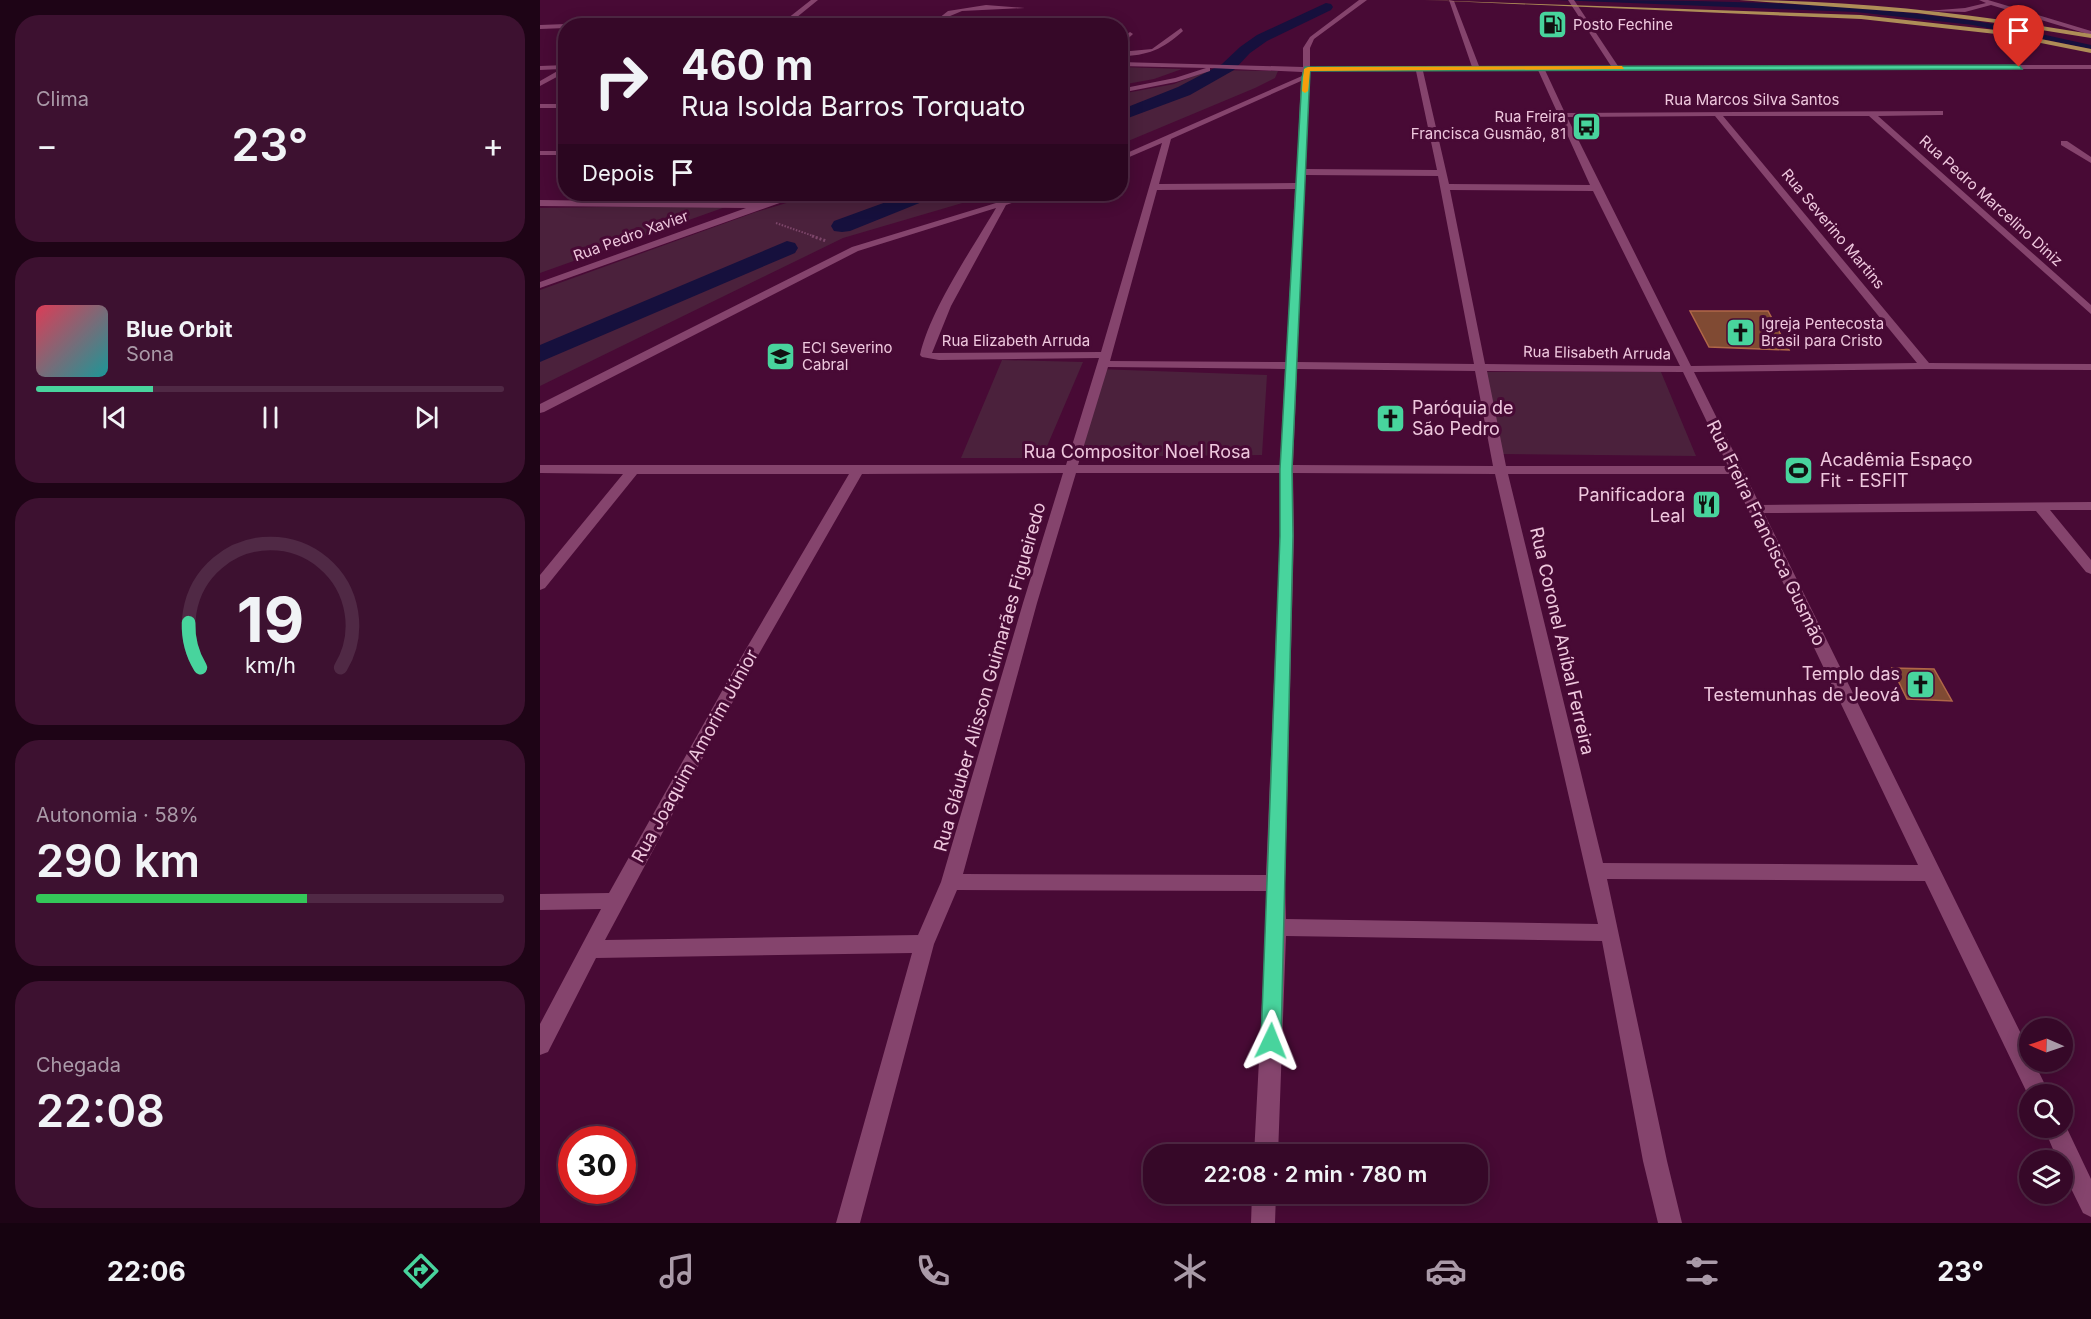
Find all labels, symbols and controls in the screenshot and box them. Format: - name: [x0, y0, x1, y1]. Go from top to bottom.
- pin: [1993, 5, 2044, 67]
- fuel station icon: Posto Fechine: [1536, 9, 1568, 41]
- icon: arrive: [2002, 14, 2035, 47]
- place label: Posto Fechine: [1573, 15, 1673, 34]
- text: 460 m: [681, 39, 813, 90]
- icon: right: [582, 42, 660, 120]
- text: Clima: [36, 87, 89, 111]
- text: Rua Isolda Barros Torquato: [681, 90, 1025, 123]
- street label: Rua Marcos Silva Santos: [1665, 90, 1839, 109]
- place label: Rua Freira Francisca Gusmão, 81: [1411, 107, 1566, 143]
- bus stop icon: Rua Freira Francisca Gusmão, 81: [1571, 110, 1603, 142]
- text: 23°: [232, 117, 308, 172]
- text: −: [36, 125, 58, 165]
- text: +: [482, 125, 504, 165]
- street label: Rua Pedro Marcelino Diniz: [1916, 131, 2067, 270]
- icon: arrive: [666, 156, 699, 189]
- text: Depois: [582, 160, 654, 186]
- street label: Rua Severino Martins: [1778, 165, 1889, 293]
- street label: Rua Pedro Xavier: [571, 206, 691, 265]
- place label: Igreja Pentecosta Brasil para Cristo: [1761, 314, 1884, 350]
- text: Blue Orbit: [126, 316, 233, 342]
- church icon: Igreja Pentecosta Brasil para Cristo: [1724, 317, 1756, 349]
- street label: Rua Elizabeth Arruda: [942, 331, 1090, 350]
- place label: ECI Severino Cabral: [802, 338, 893, 374]
- school or university icon: ECI Severino Cabral: [765, 341, 797, 373]
- text: Sona: [126, 342, 174, 366]
- street label: Rua Elisabeth Arruda: [1523, 342, 1671, 363]
- place label: Paróquia de São Pedro: [1412, 397, 1514, 439]
- icon: previous: [98, 401, 131, 434]
- icon: pause: [254, 401, 287, 434]
- icon: next: [410, 401, 443, 434]
- church icon: Paróquia de São Pedro: [1375, 402, 1407, 434]
- street label: Rua Freira Francisca Gusmão: [1703, 417, 1830, 649]
- street label: Rua Compositor Noel Rosa: [1023, 441, 1251, 462]
- place label: Acadêmia Espaço Fit - ESFIT: [1820, 449, 1973, 491]
- sports icon: Acadêmia Espaço Fit - ESFIT: [1783, 454, 1815, 486]
- place label: Panificadora Leal: [1578, 484, 1685, 526]
- restaurant icon: Panificadora Leal: [1690, 489, 1722, 521]
- street label: Rua Gláuber Alisson Guimarães Figueiredo: [929, 500, 1050, 854]
- street label: Rua Coronel Aníbal Ferreira: [1526, 525, 1599, 757]
- text: 19: [236, 583, 304, 658]
- street label: Rua Joaquim Amorim Júnior: [627, 645, 762, 866]
- text: km/h: [245, 653, 295, 679]
- place label: Templo das Testemunhas de Jeová: [1703, 663, 1900, 705]
- church icon: Templo das Testemunhas de Jeová: [1905, 668, 1937, 700]
- text: Autonomia · 58%: [36, 803, 199, 827]
- text: 290 km: [36, 833, 200, 888]
- position arrow: [1239, 1009, 1303, 1073]
- north arrow: [2019, 1018, 2073, 1072]
- map controls: [2019, 1018, 2073, 1204]
- text: Chegada: [36, 1053, 121, 1077]
- text: 22:08: [36, 1083, 165, 1138]
- button: search: [2019, 1084, 2073, 1138]
- speed limit sign: 30: [558, 1126, 636, 1204]
- button: layers: [2019, 1150, 2073, 1204]
- text: 22:08 · 2 min · 780 m: [1204, 1161, 1427, 1187]
- icon: directions: [400, 1250, 442, 1292]
- icon: music: [656, 1250, 698, 1292]
- icon: phone: [912, 1250, 954, 1292]
- icon: climate: [1169, 1250, 1211, 1292]
- icon: car: [1425, 1250, 1467, 1292]
- icon: filters: [1681, 1250, 1723, 1292]
- text: 22:06: [107, 1255, 186, 1288]
- text: 23°: [1937, 1255, 1984, 1288]

